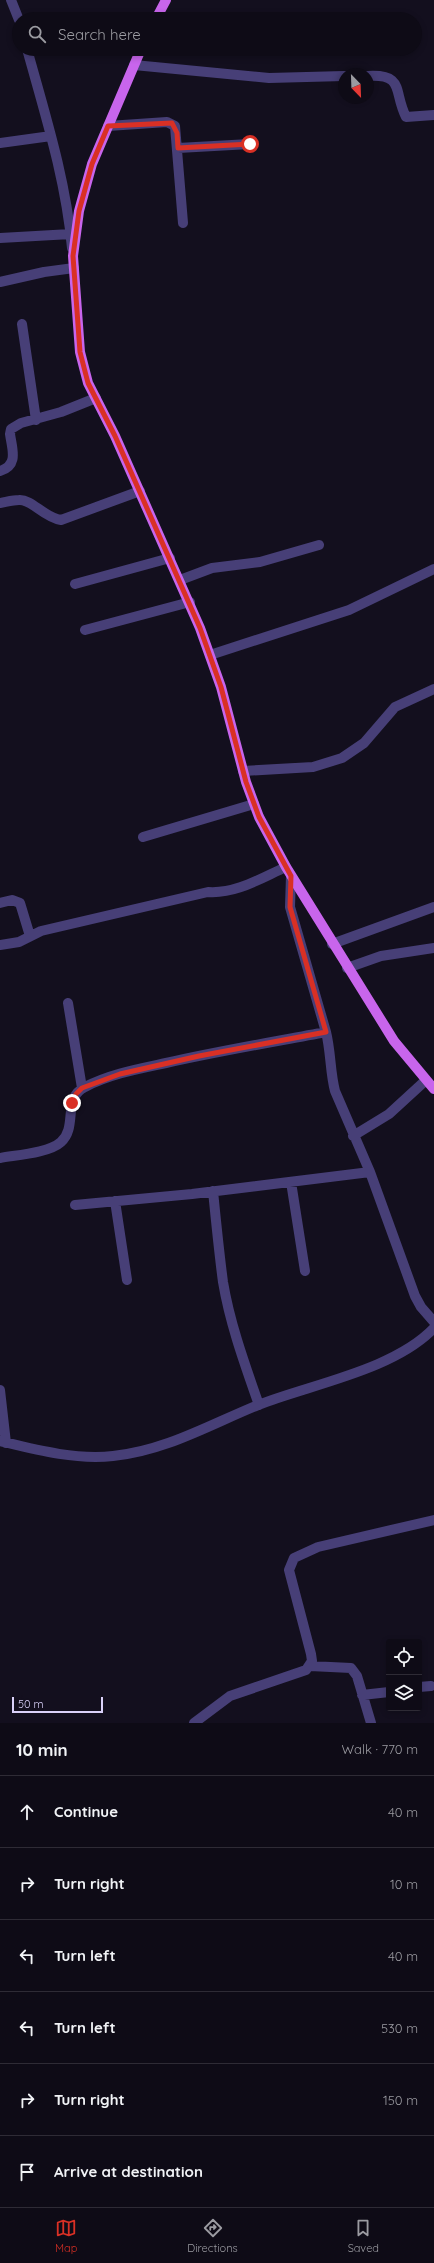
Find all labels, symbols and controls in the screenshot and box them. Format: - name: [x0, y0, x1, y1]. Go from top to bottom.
- search box: [12, 12, 422, 56]
- icon: search: [26, 23, 48, 45]
- text: Search here: [58, 25, 141, 44]
- north arrow: [338, 68, 374, 104]
- route start: [241, 135, 259, 153]
- route end: [63, 1094, 81, 1112]
- map controls: [386, 1639, 422, 1711]
- button: locate: [386, 1639, 422, 1675]
- button: layers: [386, 1675, 422, 1711]
- scale bar: [12, 1695, 103, 1714]
- text: 50 m: [18, 1697, 44, 1711]
- text: 10 min: [16, 1739, 68, 1760]
- text: Walk · 770 m: [342, 1741, 418, 1757]
- icon: ahead: [16, 1801, 38, 1823]
- text: Continue: [54, 1802, 118, 1821]
- text: 40 m: [388, 1804, 418, 1820]
- icon: right: [16, 1873, 38, 1895]
- text: Turn right: [54, 1874, 125, 1893]
- text: 10 m: [390, 1876, 418, 1892]
- icon: left: [16, 1945, 38, 1967]
- text: Turn left: [54, 1946, 116, 1965]
- text: 40 m: [388, 1948, 418, 1964]
- icon: left: [16, 2017, 38, 2039]
- text: Turn left: [54, 2018, 116, 2037]
- text: 530 m: [381, 2020, 418, 2036]
- icon: right: [16, 2089, 38, 2111]
- text: Turn right: [54, 2090, 125, 2109]
- text: 150 m: [383, 2092, 418, 2108]
- icon: arrive: [16, 2161, 38, 2183]
- text: Arrive at destination: [54, 2162, 203, 2181]
- tab: Map: [55, 2217, 77, 2255]
- tab: Directions: [187, 2217, 238, 2255]
- tab: Saved: [348, 2217, 379, 2255]

